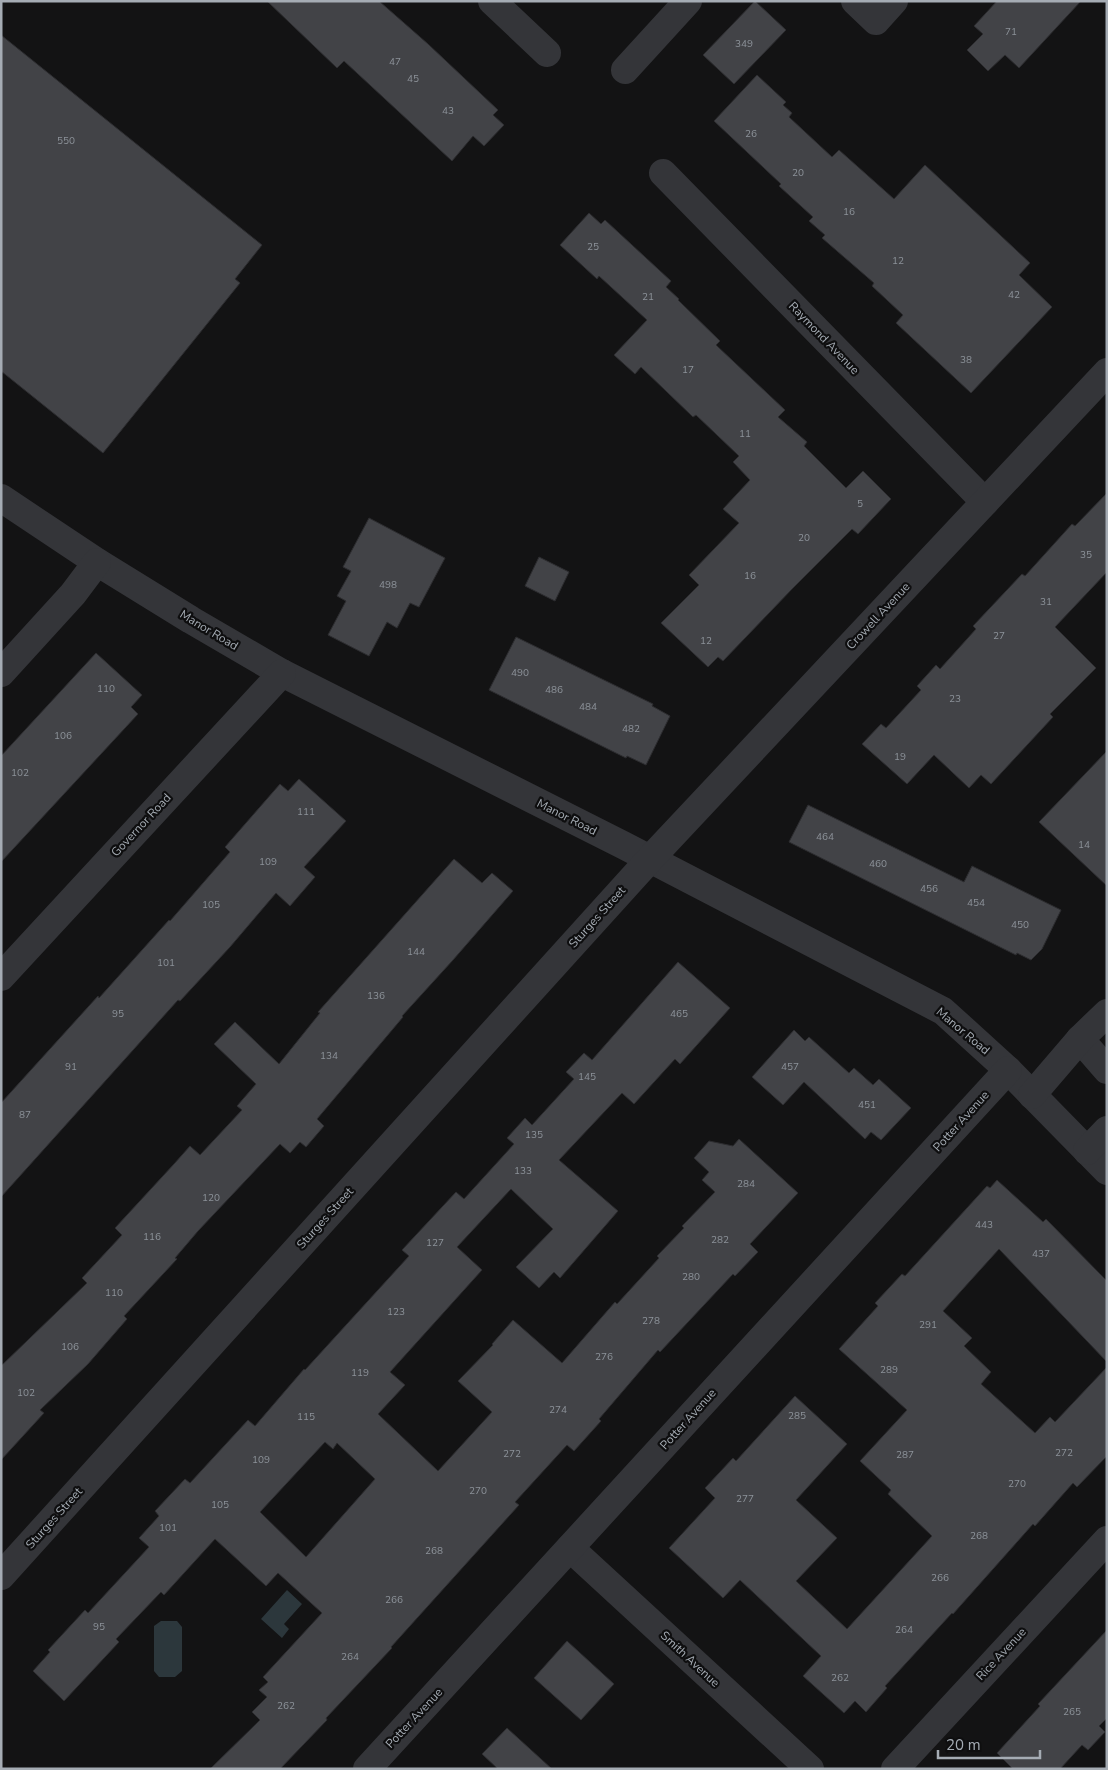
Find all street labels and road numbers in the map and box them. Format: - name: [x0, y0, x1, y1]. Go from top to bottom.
- street label: Raymond Avenue: [785, 298, 863, 378]
- street label: Crowell Avenue: [843, 579, 913, 653]
- street label: Manor Road: [177, 606, 241, 654]
- street label: Governor Road: [108, 790, 174, 860]
- street label: Manor Road: [534, 795, 600, 839]
- street label: Sturges Street: [565, 882, 629, 951]
- street label: Manor Road: [933, 1004, 993, 1058]
- street label: Potter Avenue: [929, 1087, 993, 1155]
- street label: Sturges Street: [293, 1183, 357, 1252]
- street label: Potter Avenue: [656, 1385, 720, 1453]
- street label: Sturges Street: [22, 1483, 86, 1552]
- street label: Rice Avenue: [972, 1624, 1030, 1684]
- street label: Smith Avenue: [657, 1627, 723, 1691]
- street label: Potter Avenue: [382, 1684, 446, 1752]

